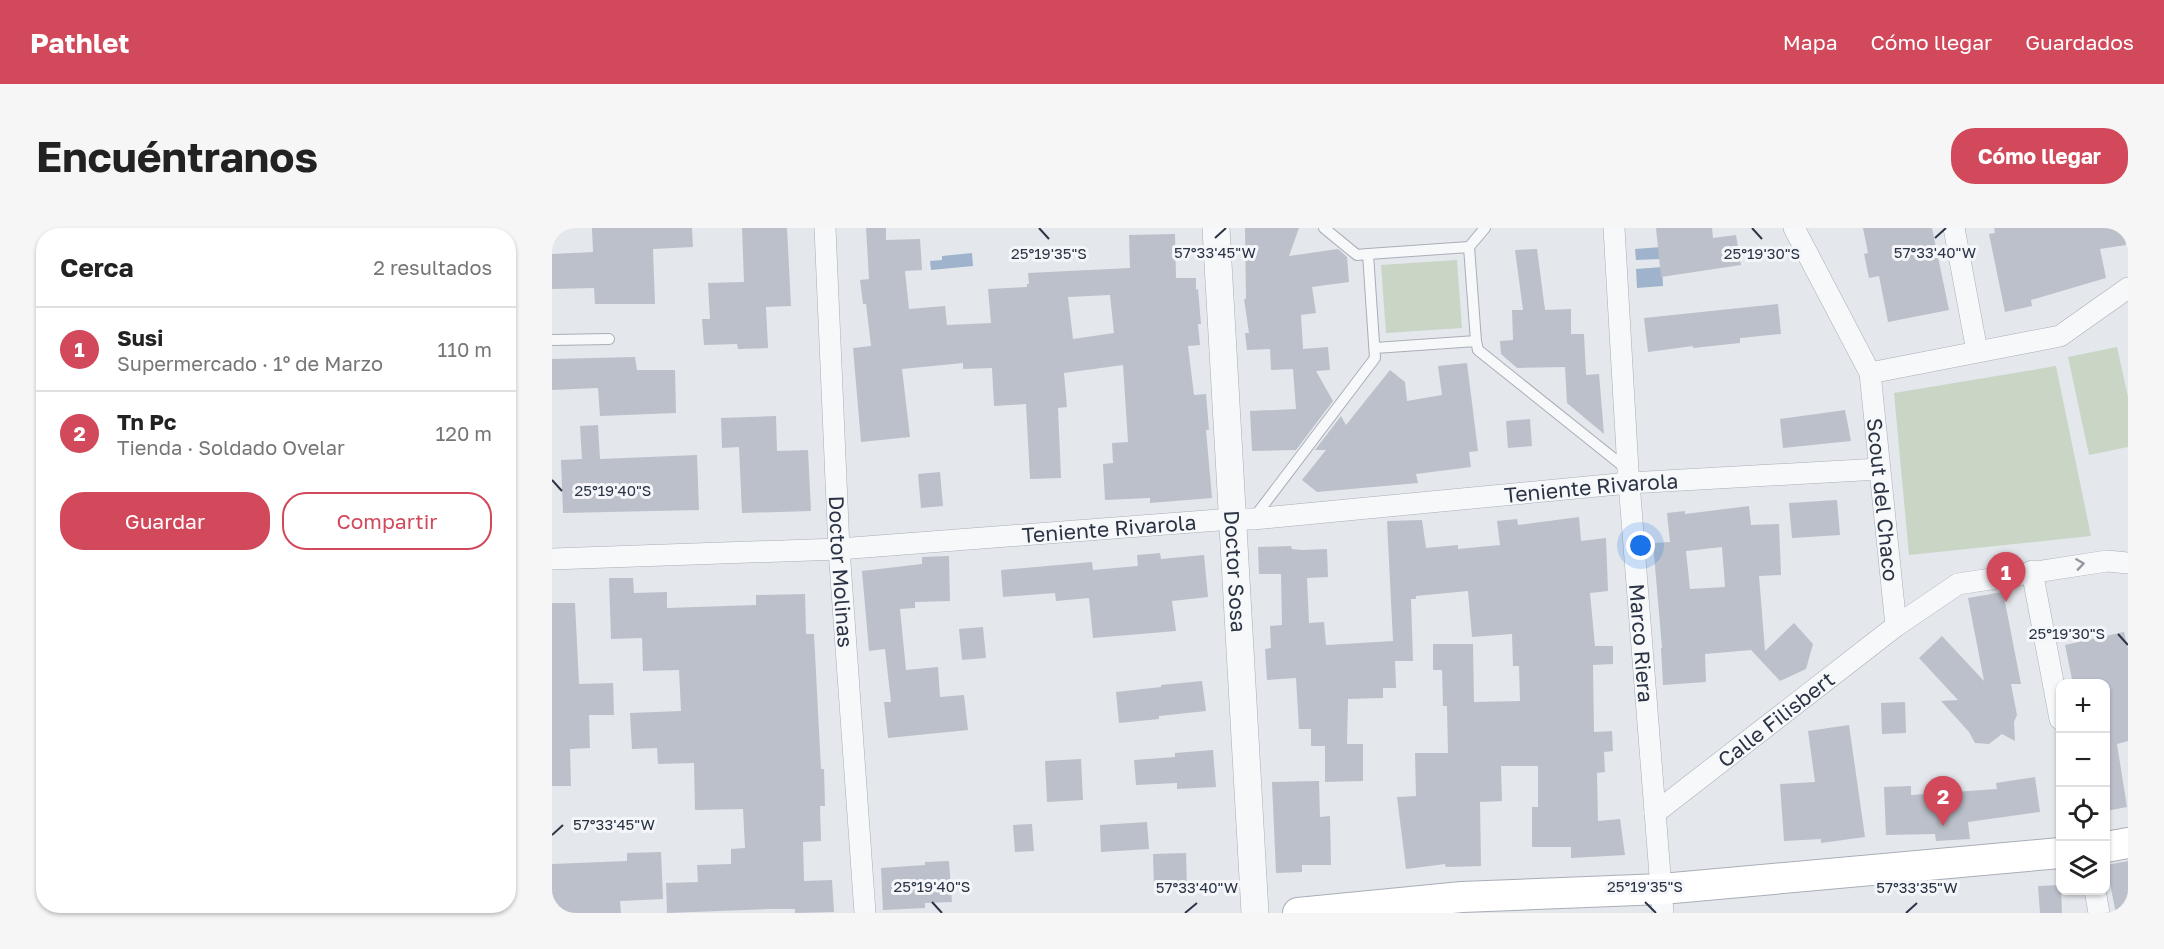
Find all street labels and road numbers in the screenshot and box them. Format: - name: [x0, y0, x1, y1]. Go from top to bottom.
- street label: Scout del Chaco: [1862, 417, 1904, 583]
- street label: Teniente Rivarola: [1503, 467, 1679, 508]
- street label: Doctor Molinas: [824, 495, 859, 648]
- street label: Teniente Rivarola: [1021, 509, 1197, 548]
- street label: Doctor Sosa: [1219, 510, 1252, 633]
- street label: Marco Riera: [1624, 583, 1659, 703]
- street label: Calle Filisbert: [1712, 666, 1839, 773]

